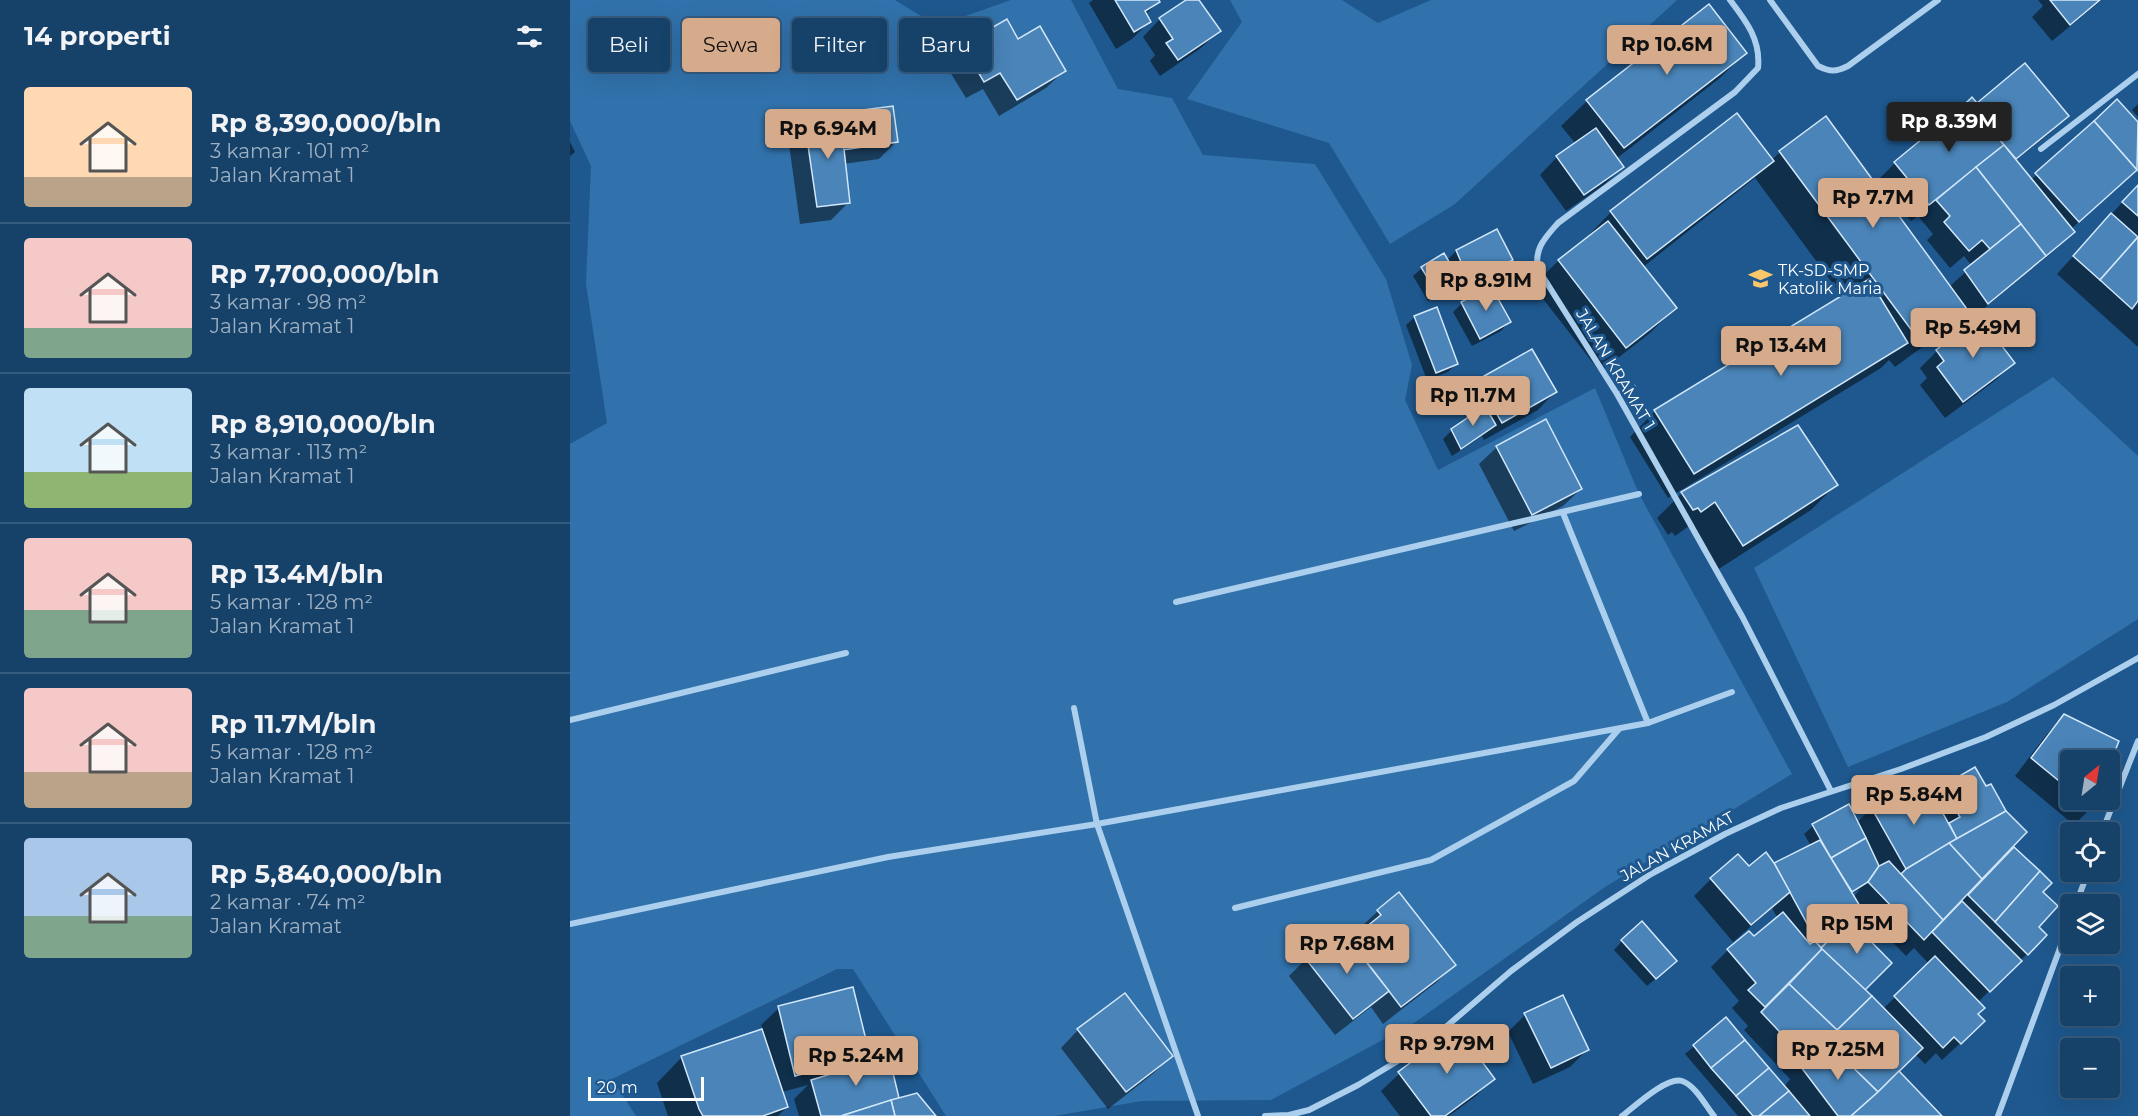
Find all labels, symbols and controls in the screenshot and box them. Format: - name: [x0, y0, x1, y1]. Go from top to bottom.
- chip: Beli: [588, 18, 670, 72]
- chip: Sewa: [682, 18, 780, 72]
- chip: Filter: [792, 18, 887, 72]
- chip: Baru: [899, 18, 992, 72]
- text: 14 properti: [24, 20, 171, 52]
- icon: filters: [513, 20, 546, 53]
- pin: Rp 10.6M: [1605, 25, 1729, 76]
- text: Rp 10.6M: [1621, 32, 1713, 56]
- pin: Rp 8.39M: [1887, 102, 2011, 153]
- text: Rp 8,390,000/bln: [210, 107, 441, 139]
- pin: Rp 6.94M: [766, 109, 890, 160]
- text: Rp 8.39M: [1901, 109, 1997, 133]
- icon: home: [72, 111, 144, 183]
- text: Rp 6.94M: [779, 116, 877, 140]
- text: 3 kamar · 101 m²: [210, 139, 369, 163]
- text: Jalan Kramat 1: [210, 163, 354, 187]
- pin: Rp 7.7M: [1818, 178, 1928, 229]
- text: Rp 7.7M: [1832, 185, 1914, 209]
- text: Rp 7,700,000/bln: [210, 258, 439, 290]
- pin: Rp 8.91M: [1424, 261, 1548, 312]
- place label: TK-SD-SMP Katolik Maria: [1778, 261, 1882, 298]
- icon: home: [72, 262, 144, 334]
- school or university icon: TK-SD-SMP Katolik Maria: [1747, 266, 1773, 292]
- text: Rp 8.91M: [1440, 268, 1532, 292]
- text: 3 kamar · 98 m²: [210, 290, 367, 314]
- street label: JALAN KRAMAT 1: [1572, 305, 1659, 433]
- pin: Rp 5.49M: [1911, 308, 2035, 359]
- text: Jalan Kramat 1: [210, 314, 354, 338]
- text: Rp 5.49M: [1925, 315, 2021, 339]
- pin: Rp 13.4M: [1719, 326, 1843, 377]
- text: Rp 13.4M: [1735, 333, 1827, 357]
- pin: Rp 11.7M: [1411, 376, 1535, 427]
- text: Rp 11.7M: [1430, 383, 1516, 407]
- text: Rp 8,910,000/bln: [210, 408, 436, 440]
- icon: home: [72, 412, 144, 484]
- text: 3 kamar · 113 m²: [210, 440, 367, 464]
- text: Jalan Kramat 1: [210, 464, 354, 488]
- text: Rp 13.4M/bln: [210, 558, 384, 590]
- icon: home: [72, 562, 144, 634]
- text: 5 kamar · 128 m²: [210, 590, 373, 614]
- text: Jalan Kramat 1: [210, 614, 354, 638]
- text: Rp 11.7M/bln: [210, 708, 376, 740]
- icon: home: [72, 712, 144, 784]
- text: 5 kamar · 128 m²: [210, 740, 373, 764]
- north arrow: [2060, 750, 2120, 810]
- map controls: [2060, 750, 2120, 1098]
- text: Jalan Kramat 1: [210, 764, 354, 788]
- pin: Rp 5.84M: [1852, 775, 1976, 826]
- text: Rp 5.84M: [1865, 782, 1963, 806]
- street label: JALAN KRAMAT: [1616, 807, 1738, 886]
- button: locate: [2060, 822, 2120, 882]
- text: Rp 5,840,000/bln: [210, 858, 443, 890]
- icon: home: [72, 862, 144, 934]
- text: 2 kamar · 74 m²: [210, 890, 365, 914]
- button: layers: [2060, 894, 2120, 954]
- pin: Rp 15M: [1808, 904, 1906, 955]
- text: Rp 15M: [1821, 911, 1894, 935]
- text: Jalan Kramat: [210, 914, 342, 938]
- pin: Rp 7.68M: [1285, 924, 1409, 975]
- text: Rp 7.68M: [1299, 931, 1395, 955]
- button: +: [2060, 966, 2120, 1026]
- pin: Rp 9.79M: [1385, 1024, 1509, 1075]
- pin: Rp 7.25M: [1776, 1030, 1900, 1081]
- text: Rp 9.79M: [1399, 1031, 1495, 1055]
- pin: Rp 5.24M: [794, 1036, 918, 1087]
- text: Rp 7.25M: [1791, 1037, 1885, 1061]
- button: −: [2060, 1038, 2120, 1098]
- text: Rp 5.24M: [808, 1043, 904, 1067]
- scale bar: [588, 1074, 704, 1102]
- text: 20 m: [597, 1078, 638, 1097]

